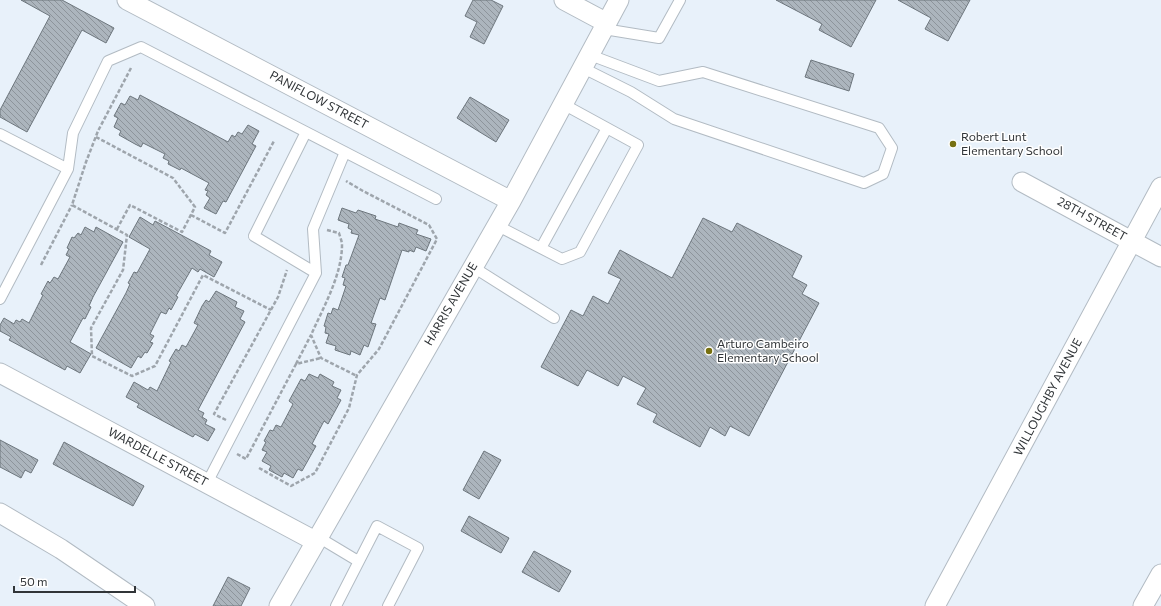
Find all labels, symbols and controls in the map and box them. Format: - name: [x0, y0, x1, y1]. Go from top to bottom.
- street label: PANIFLOW STREET: [268, 67, 371, 131]
- place label: Robert Lunt Elementary School: [961, 129, 1063, 157]
- marker: Robert Lunt Elementary School: [948, 139, 958, 149]
- street label: 28TH STREET: [1055, 193, 1130, 243]
- street label: HARRIS AVENUE: [421, 259, 480, 348]
- street label: WILLOUGHBY AVENUE: [1010, 335, 1084, 458]
- place label: Arturo Cambeiro Elementary School: [717, 336, 819, 364]
- marker: Arturo Cambeiro Elementary School: [704, 346, 714, 356]
- street label: WARDELLE STREET: [106, 424, 211, 489]
- scale bar: [14, 568, 135, 594]
- text: 50 m: [20, 574, 48, 588]

